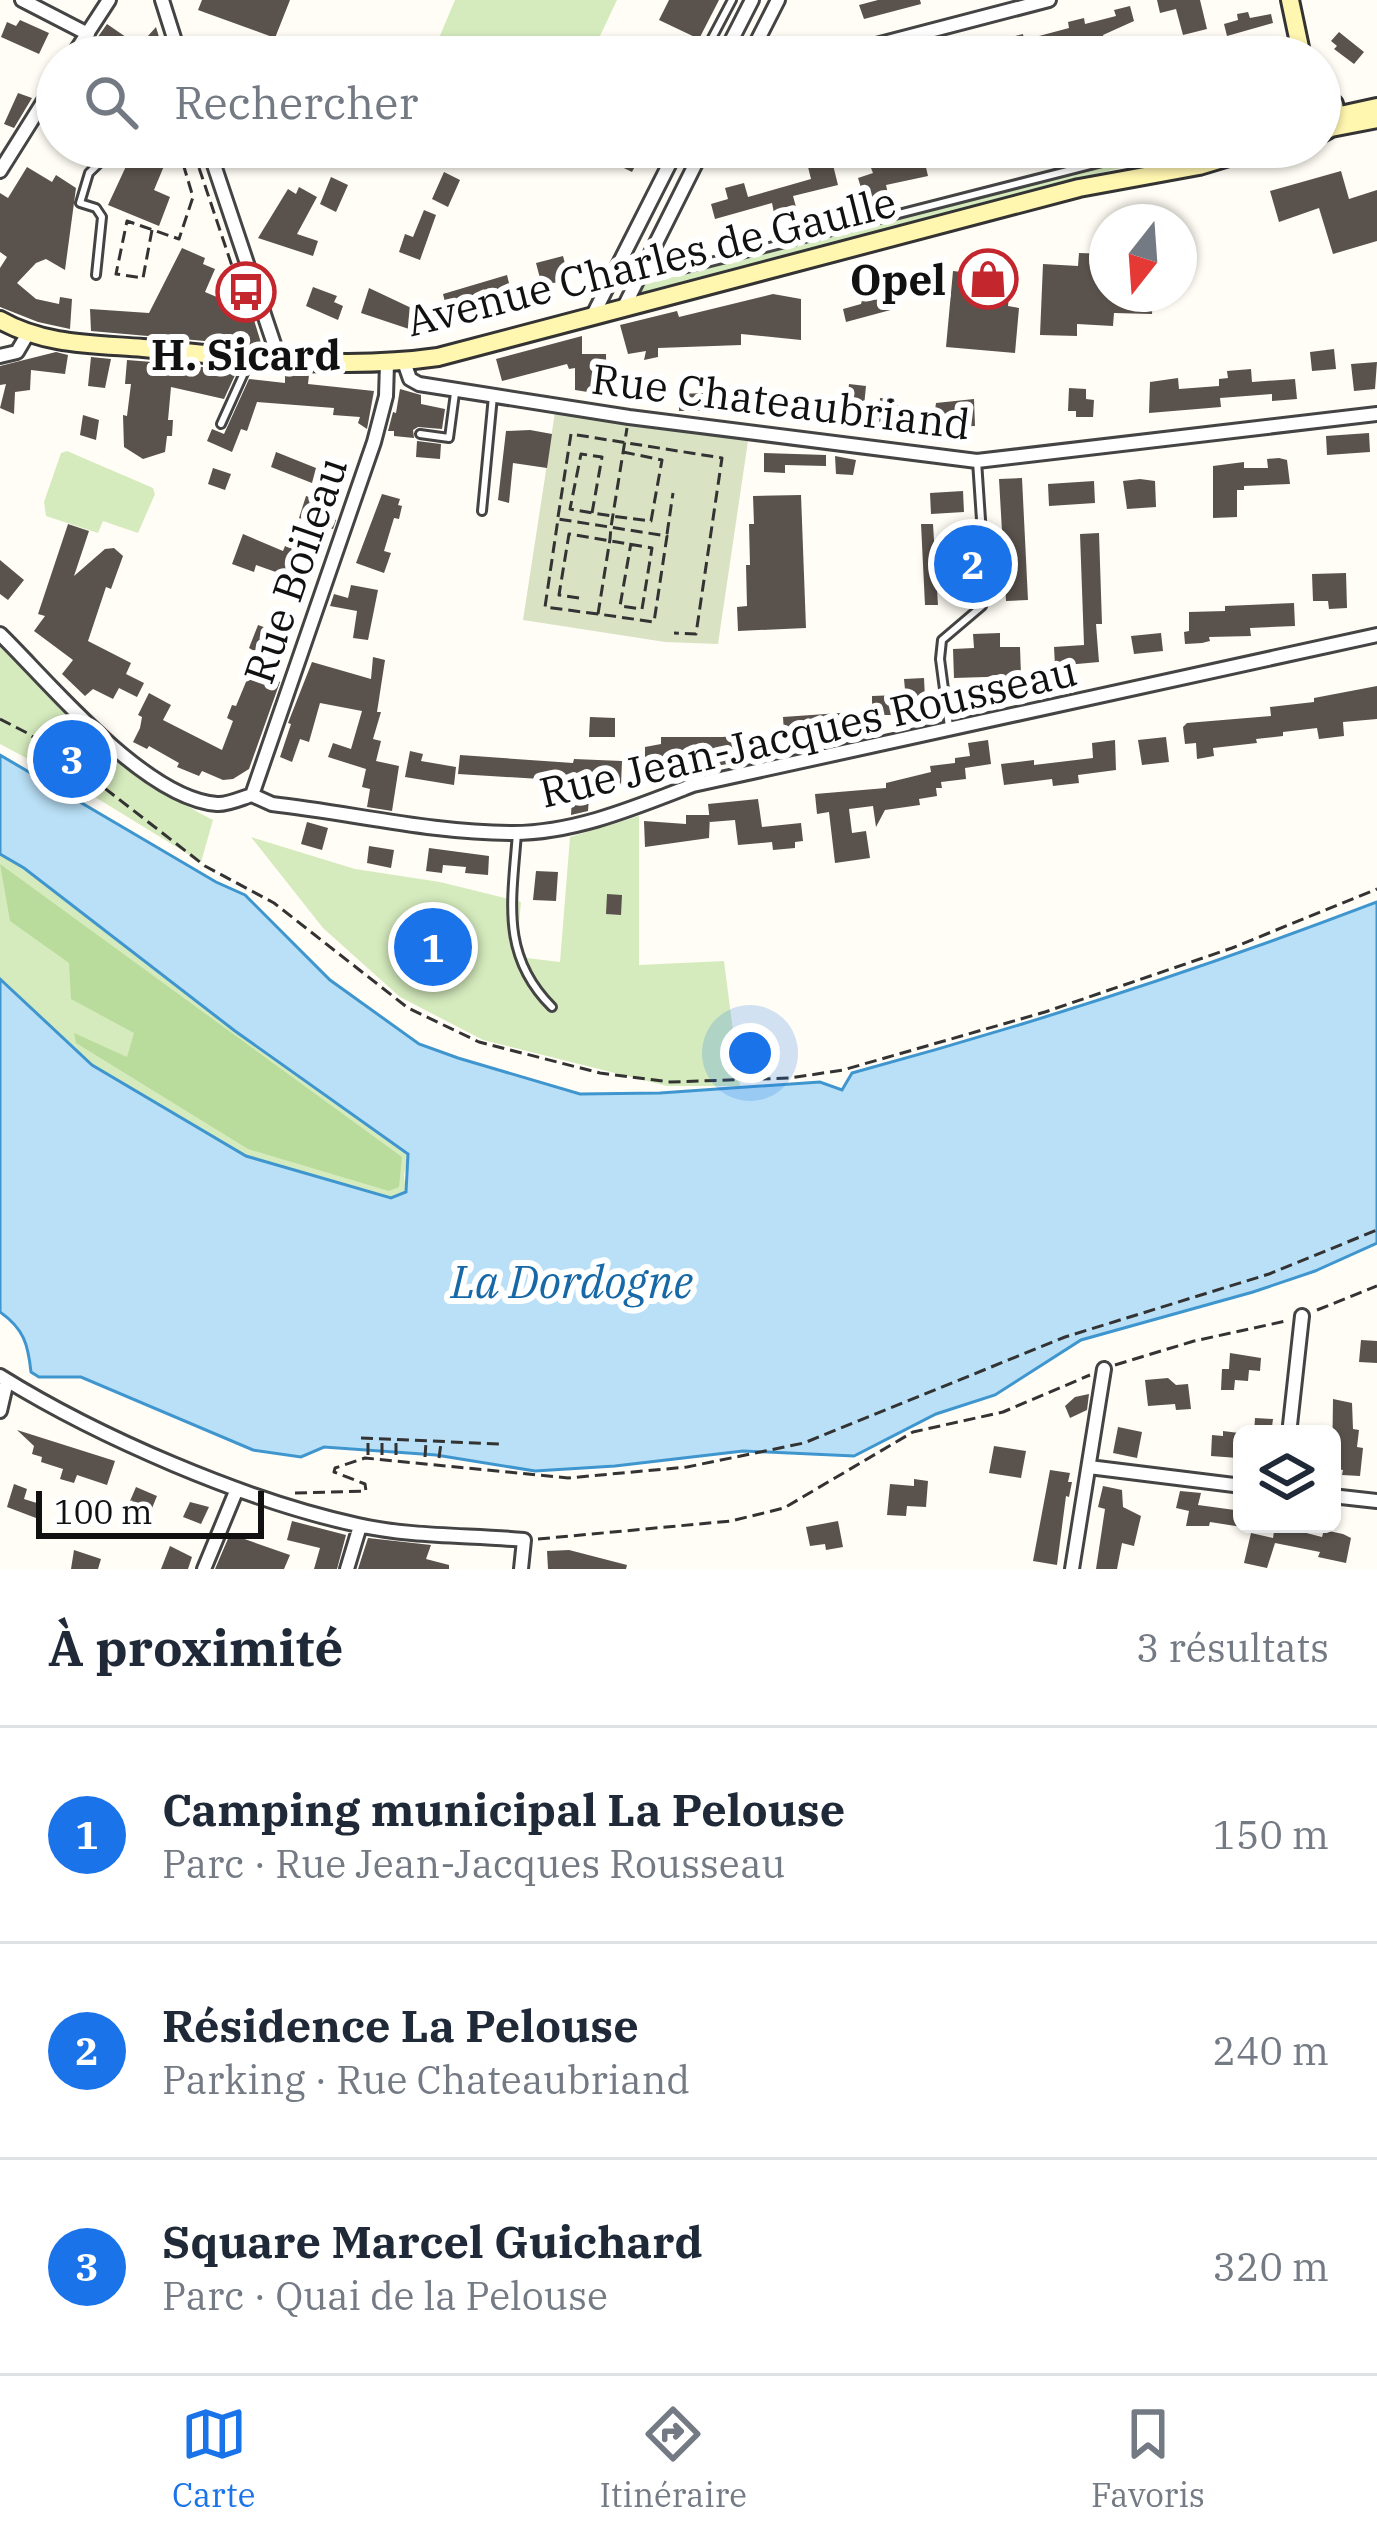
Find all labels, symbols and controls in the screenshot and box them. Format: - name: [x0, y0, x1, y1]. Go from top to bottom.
- search box: [36, 36, 1341, 168]
- icon: search: [78, 69, 144, 135]
- text: Rechercher: [174, 73, 418, 131]
- street label: Avenue Charles de Gaulle: [400, 174, 902, 348]
- north arrow: [1089, 204, 1197, 312]
- shop icon: Opel: [957, 248, 1019, 310]
- place label: Opel: [850, 252, 946, 307]
- bus stop icon: H. Sicard: [215, 261, 277, 323]
- place label: H. Sicard: [151, 327, 341, 382]
- street label: Rue Chateaubriand: [589, 350, 973, 452]
- street label: Rue Boileau: [231, 450, 359, 690]
- pin: 2: [934, 519, 1012, 609]
- street label: Rue Jean-Jacques Rousseau: [534, 642, 1082, 820]
- pin: 3: [33, 714, 111, 804]
- pin: 1: [394, 902, 472, 992]
- your location: [720, 1023, 780, 1083]
- water label: La Dordogne: [450, 1252, 693, 1310]
- map controls: [1233, 1425, 1341, 1533]
- button: layers: [1233, 1425, 1341, 1533]
- scale bar: [36, 1485, 264, 1538]
- text: 100 m: [54, 1490, 153, 1533]
- text: À proximité: [48, 1614, 343, 1680]
- text: 3 résultats: [1136, 1622, 1329, 1673]
- text: Camping municipal La Pelouse: [162, 1780, 845, 1838]
- text: 1: [75, 1809, 99, 1860]
- text: 150 m: [1213, 1809, 1329, 1860]
- text: Parc · Rue Jean-Jacques Rousseau: [162, 1838, 785, 1889]
- text: Résidence La Pelouse: [162, 1996, 639, 2054]
- text: 2: [75, 2025, 99, 2076]
- text: 240 m: [1213, 2025, 1329, 2076]
- text: Parking · Rue Chateaubriand: [162, 2054, 690, 2105]
- text: Square Marcel Guichard: [162, 2212, 703, 2270]
- text: 3: [75, 2241, 99, 2292]
- text: 320 m: [1213, 2241, 1329, 2292]
- text: Parc · Quai de la Pelouse: [162, 2270, 608, 2321]
- tab: Carte: [172, 2401, 255, 2516]
- tab: Itinéraire: [599, 2401, 747, 2516]
- tab: Favoris: [1091, 2401, 1205, 2516]

